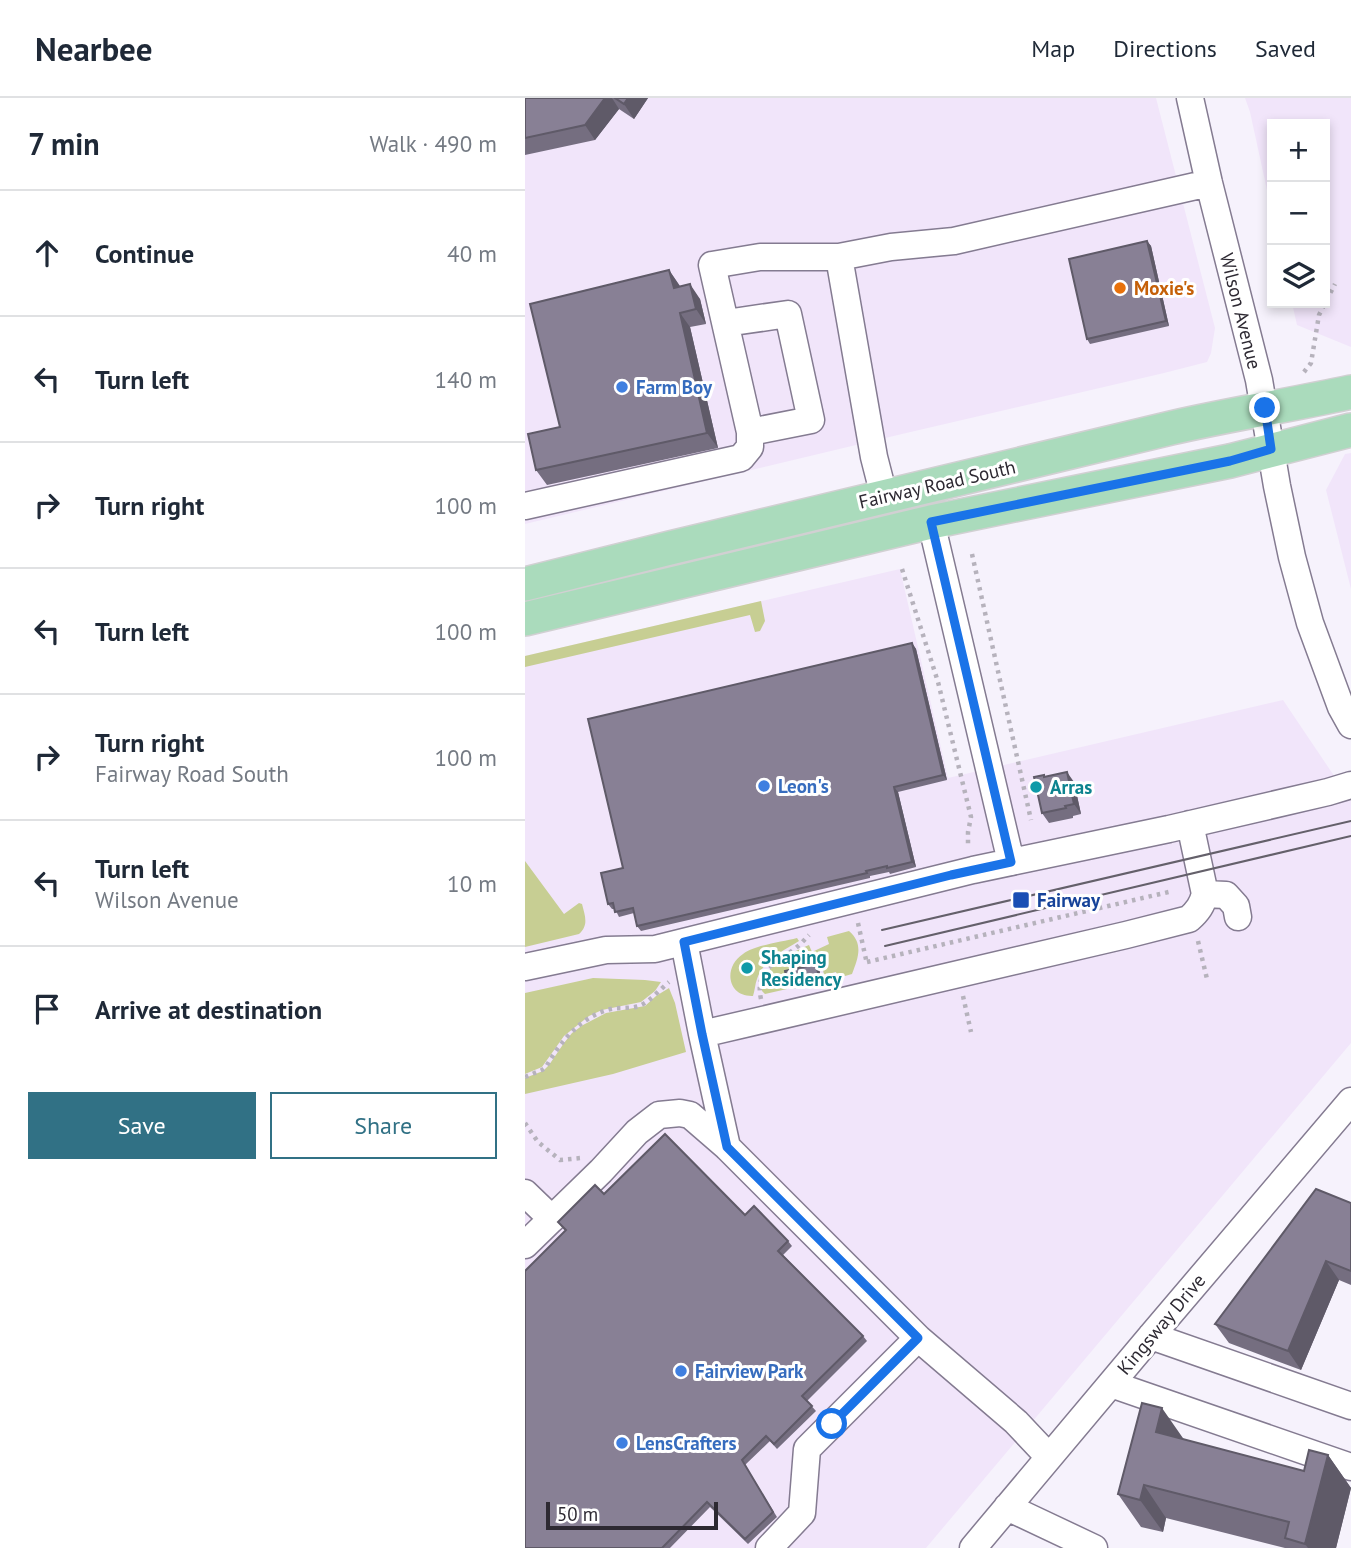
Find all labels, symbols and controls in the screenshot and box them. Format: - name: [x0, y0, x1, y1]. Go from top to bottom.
- text: Nearbee: [35, 27, 152, 70]
- text: Map: [1031, 33, 1075, 64]
- text: Directions: [1113, 33, 1217, 64]
- text: Saved: [1255, 33, 1316, 64]
- map controls: [1267, 119, 1330, 308]
- button: +: [1267, 119, 1330, 182]
- text: 7 min: [28, 124, 100, 163]
- text: Walk · 490 m: [370, 129, 497, 158]
- button: −: [1267, 182, 1330, 245]
- icon: ahead: [28, 234, 66, 272]
- text: Continue: [95, 237, 194, 270]
- text: 40 m: [447, 239, 497, 268]
- button: layers: [1267, 245, 1330, 308]
- street label: Wilson Avenue: [1215, 250, 1267, 372]
- place label: Moxie's: [1134, 276, 1194, 300]
- marker: Moxie's: [1112, 280, 1128, 296]
- icon: left: [28, 360, 66, 398]
- text: Turn left: [95, 363, 189, 396]
- text: 140 m: [435, 365, 497, 394]
- place label: Farm Boy: [636, 375, 713, 399]
- marker: Farm Boy: [614, 379, 630, 395]
- route end: [1249, 392, 1280, 423]
- street label: Fairway Road South: [856, 454, 1018, 514]
- icon: right: [28, 486, 66, 524]
- text: Turn right: [95, 489, 204, 522]
- text: 100 m: [435, 491, 497, 520]
- icon: left: [28, 612, 66, 650]
- text: Turn left: [95, 615, 189, 648]
- text: 100 m: [435, 617, 497, 646]
- text: Turn right: [95, 726, 204, 759]
- icon: right: [28, 738, 66, 776]
- text: 100 m: [435, 743, 497, 772]
- text: Fairway Road South: [95, 759, 289, 788]
- place label: Leon's: [778, 774, 829, 798]
- place label: Arras: [1050, 775, 1092, 799]
- marker: Leon's: [756, 778, 772, 794]
- marker: Arras: [1028, 779, 1044, 795]
- text: Turn left: [95, 852, 189, 885]
- icon: left: [28, 864, 66, 902]
- text: 10 m: [447, 869, 497, 898]
- text: Wilson Avenue: [95, 885, 239, 914]
- place label: Fairway: [1037, 888, 1101, 912]
- marker: Fairway: [1011, 890, 1031, 910]
- place label: Shaping Residency: [761, 945, 842, 991]
- marker: Shaping Residency: [739, 960, 755, 976]
- icon: arrive: [28, 990, 66, 1028]
- text: Arrive at destination: [95, 993, 322, 1026]
- button: Save: [28, 1092, 256, 1159]
- button: Share: [270, 1092, 497, 1159]
- street label: Kingsway Drive: [1112, 1269, 1210, 1379]
- place label: Fairview Park: [695, 1359, 804, 1383]
- marker: Fairview Park: [673, 1363, 689, 1379]
- route start: [816, 1408, 847, 1439]
- place label: LensCrafters: [636, 1431, 736, 1455]
- marker: LensCrafters: [614, 1435, 630, 1451]
- scale bar: [546, 1499, 717, 1531]
- text: 50 m: [557, 1502, 598, 1526]

